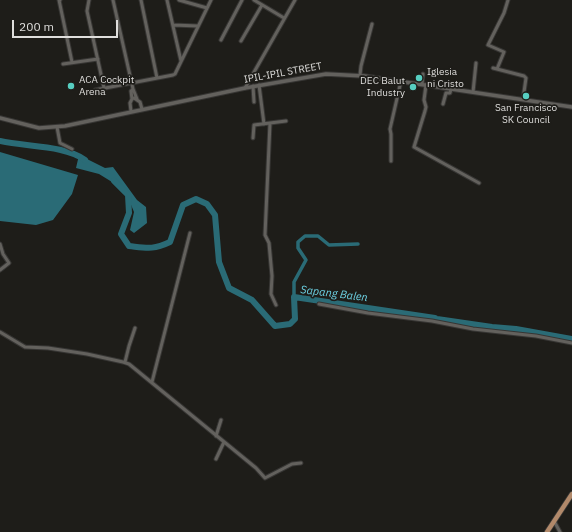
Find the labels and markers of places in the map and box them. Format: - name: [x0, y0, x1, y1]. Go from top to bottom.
- place label: Iglesia ni Cristo: [427, 66, 464, 90]
- marker: Iglesia ni Cristo: [414, 73, 424, 83]
- place label: ACA Cockpit Arena: [79, 74, 134, 98]
- place label: DEC Balut Industry: [360, 75, 405, 98]
- marker: ACA Cockpit Arena: [66, 81, 76, 91]
- marker: DEC Balut Industry: [408, 82, 418, 92]
- marker: San Francisco SK Council: [521, 91, 531, 101]
- place label: San Francisco SK Council: [495, 102, 557, 126]

